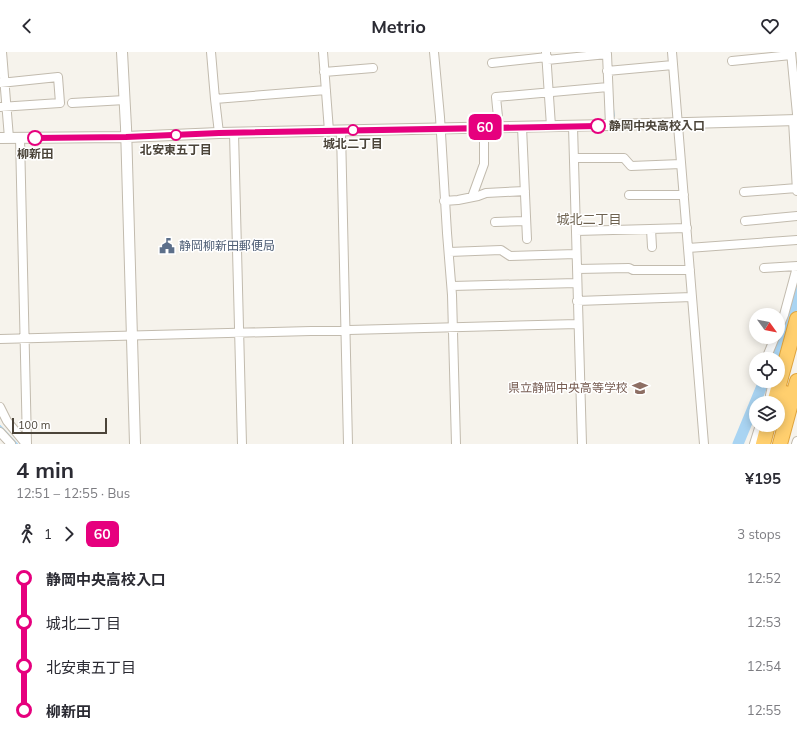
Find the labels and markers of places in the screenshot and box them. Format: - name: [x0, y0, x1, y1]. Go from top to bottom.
- marker: 静岡中央高校入口: [590, 118, 606, 134]
- place label: 静岡中央高校入口: [609, 118, 705, 133]
- marker: 城北二丁目: [347, 124, 359, 136]
- marker: 北安東五丁目: [170, 129, 182, 141]
- marker: 柳新田: [27, 130, 43, 146]
- place label: 城北二丁目: [323, 136, 383, 151]
- place label: 北安東五丁目: [140, 142, 212, 157]
- place label: 柳新田: [17, 146, 53, 161]
- public building icon: 静岡柳新田郵便局: [158, 237, 176, 255]
- place label: 静岡柳新田郵便局: [179, 238, 275, 253]
- school or university icon: 県立静岡中央高等学校: [631, 379, 649, 397]
- place label: 県立静岡中央高等学校: [508, 380, 628, 395]

